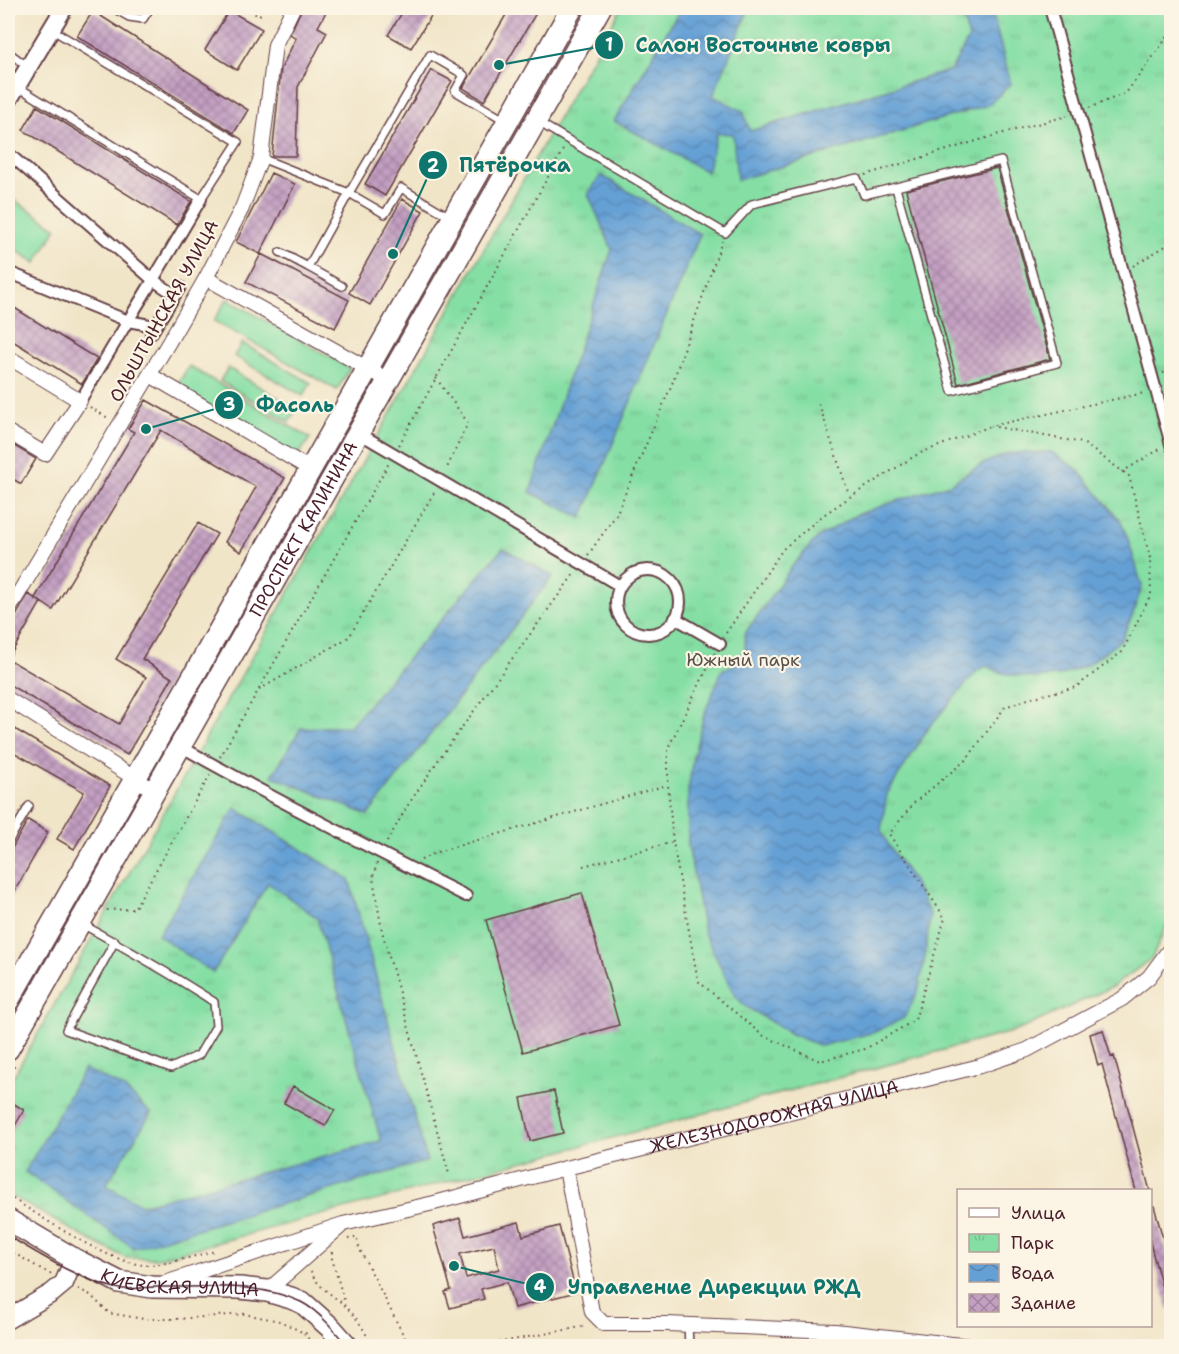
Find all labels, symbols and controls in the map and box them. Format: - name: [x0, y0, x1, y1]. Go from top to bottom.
- callout: Салон Восточные ковры: [594, 26, 903, 64]
- text: Салон Восточные ковры: [636, 32, 891, 58]
- text: 1: [605, 33, 613, 57]
- callout: Пятёрочка: [418, 146, 583, 184]
- text: Пятёрочка: [459, 152, 571, 178]
- text: 2: [427, 154, 440, 178]
- street label: ОЛЬШТЫНСКАЯ УЛИЦА: [104, 216, 224, 406]
- callout: Фасоль: [214, 386, 346, 424]
- text: Фасоль: [256, 392, 334, 418]
- text: 3: [223, 393, 235, 417]
- street label: ПРОСПЕКТ КАЛИНИНА: [244, 437, 363, 621]
- park label: Южный парк: [686, 648, 800, 672]
- street label: ЖЕЛЕЗНОДОРОЖНАЯ УЛИЦА: [647, 1074, 901, 1159]
- legend: [957, 1189, 1152, 1327]
- text: Улица: [1011, 1201, 1065, 1225]
- text: Парк: [1011, 1231, 1054, 1255]
- text: Вода: [1011, 1261, 1054, 1285]
- street label: КИЕВСКАЯ УЛИЦА: [97, 1263, 260, 1302]
- callout: Управление Дирекции РЖД: [525, 1268, 872, 1306]
- text: Управление Дирекции РЖД: [568, 1274, 861, 1300]
- text: 4: [534, 1275, 547, 1299]
- text: Здание: [1011, 1291, 1076, 1315]

